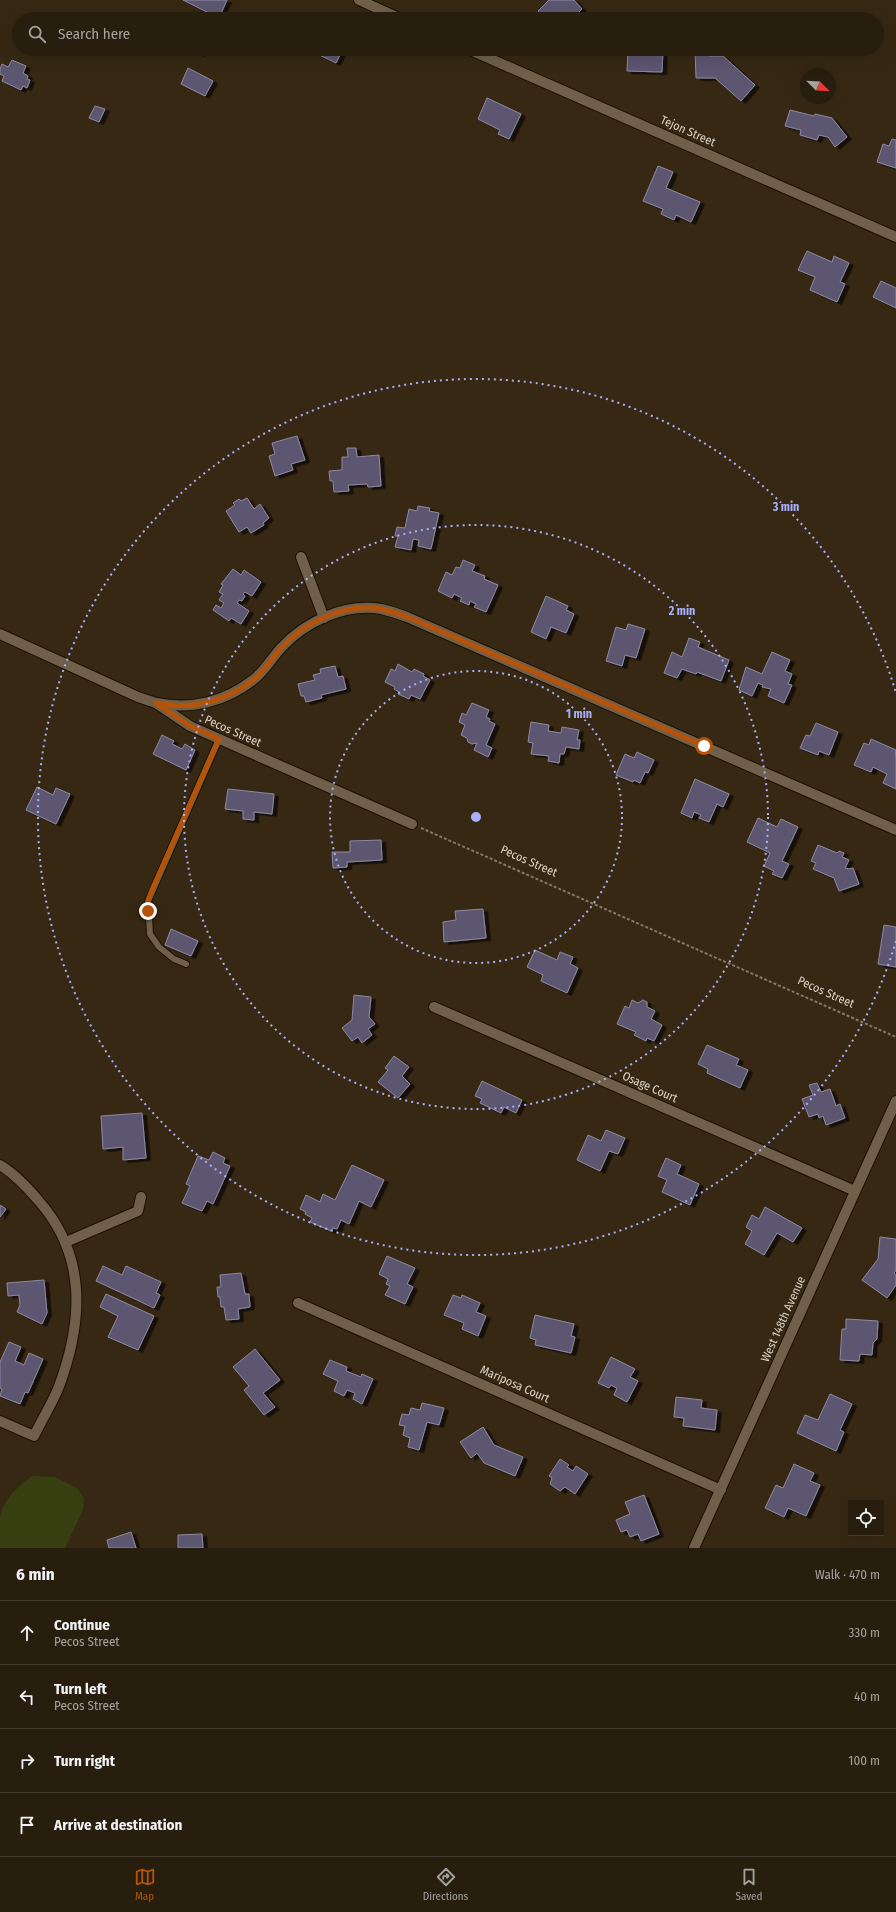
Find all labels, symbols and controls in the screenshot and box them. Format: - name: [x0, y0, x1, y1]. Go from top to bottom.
- search box: [12, 12, 884, 56]
- icon: search: [26, 23, 48, 45]
- text: Search here: [58, 25, 130, 43]
- north arrow: [800, 68, 836, 104]
- street label: Tejon Street: [658, 113, 718, 149]
- text: 3 min: [772, 500, 799, 514]
- text: 2 min: [668, 604, 695, 618]
- text: 1 min: [566, 707, 592, 721]
- street label: Pecos Street: [203, 712, 264, 750]
- route start: [695, 737, 713, 755]
- centre of rings: [469, 810, 483, 824]
- street label: Pecos Street: [499, 842, 560, 880]
- route end: [139, 902, 157, 920]
- street label: Pecos Street: [796, 973, 857, 1011]
- street label: Osage Court: [620, 1069, 680, 1105]
- street label: West 148th Avenue: [758, 1274, 808, 1364]
- street label: Mariposa Court: [478, 1362, 552, 1406]
- map controls: [848, 1500, 884, 1536]
- button: locate: [848, 1500, 884, 1536]
- text: 6 min: [16, 1564, 55, 1585]
- text: Walk · 470 m: [815, 1567, 880, 1582]
- text: Continue: [54, 1616, 110, 1634]
- icon: ahead: [16, 1622, 38, 1644]
- text: 330 m: [848, 1625, 880, 1640]
- text: Pecos Street: [54, 1634, 120, 1649]
- text: Turn left: [54, 1680, 107, 1698]
- icon: left: [16, 1686, 38, 1708]
- text: 40 m: [854, 1689, 880, 1704]
- text: Pecos Street: [54, 1698, 120, 1713]
- icon: right: [16, 1750, 38, 1772]
- text: Turn right: [54, 1752, 115, 1770]
- text: 100 m: [848, 1753, 880, 1768]
- icon: arrive: [16, 1814, 38, 1836]
- text: Arrive at destination: [54, 1816, 182, 1834]
- tab: Map: [134, 1866, 156, 1903]
- tab: Directions: [423, 1866, 468, 1903]
- tab: Saved: [736, 1866, 762, 1903]

